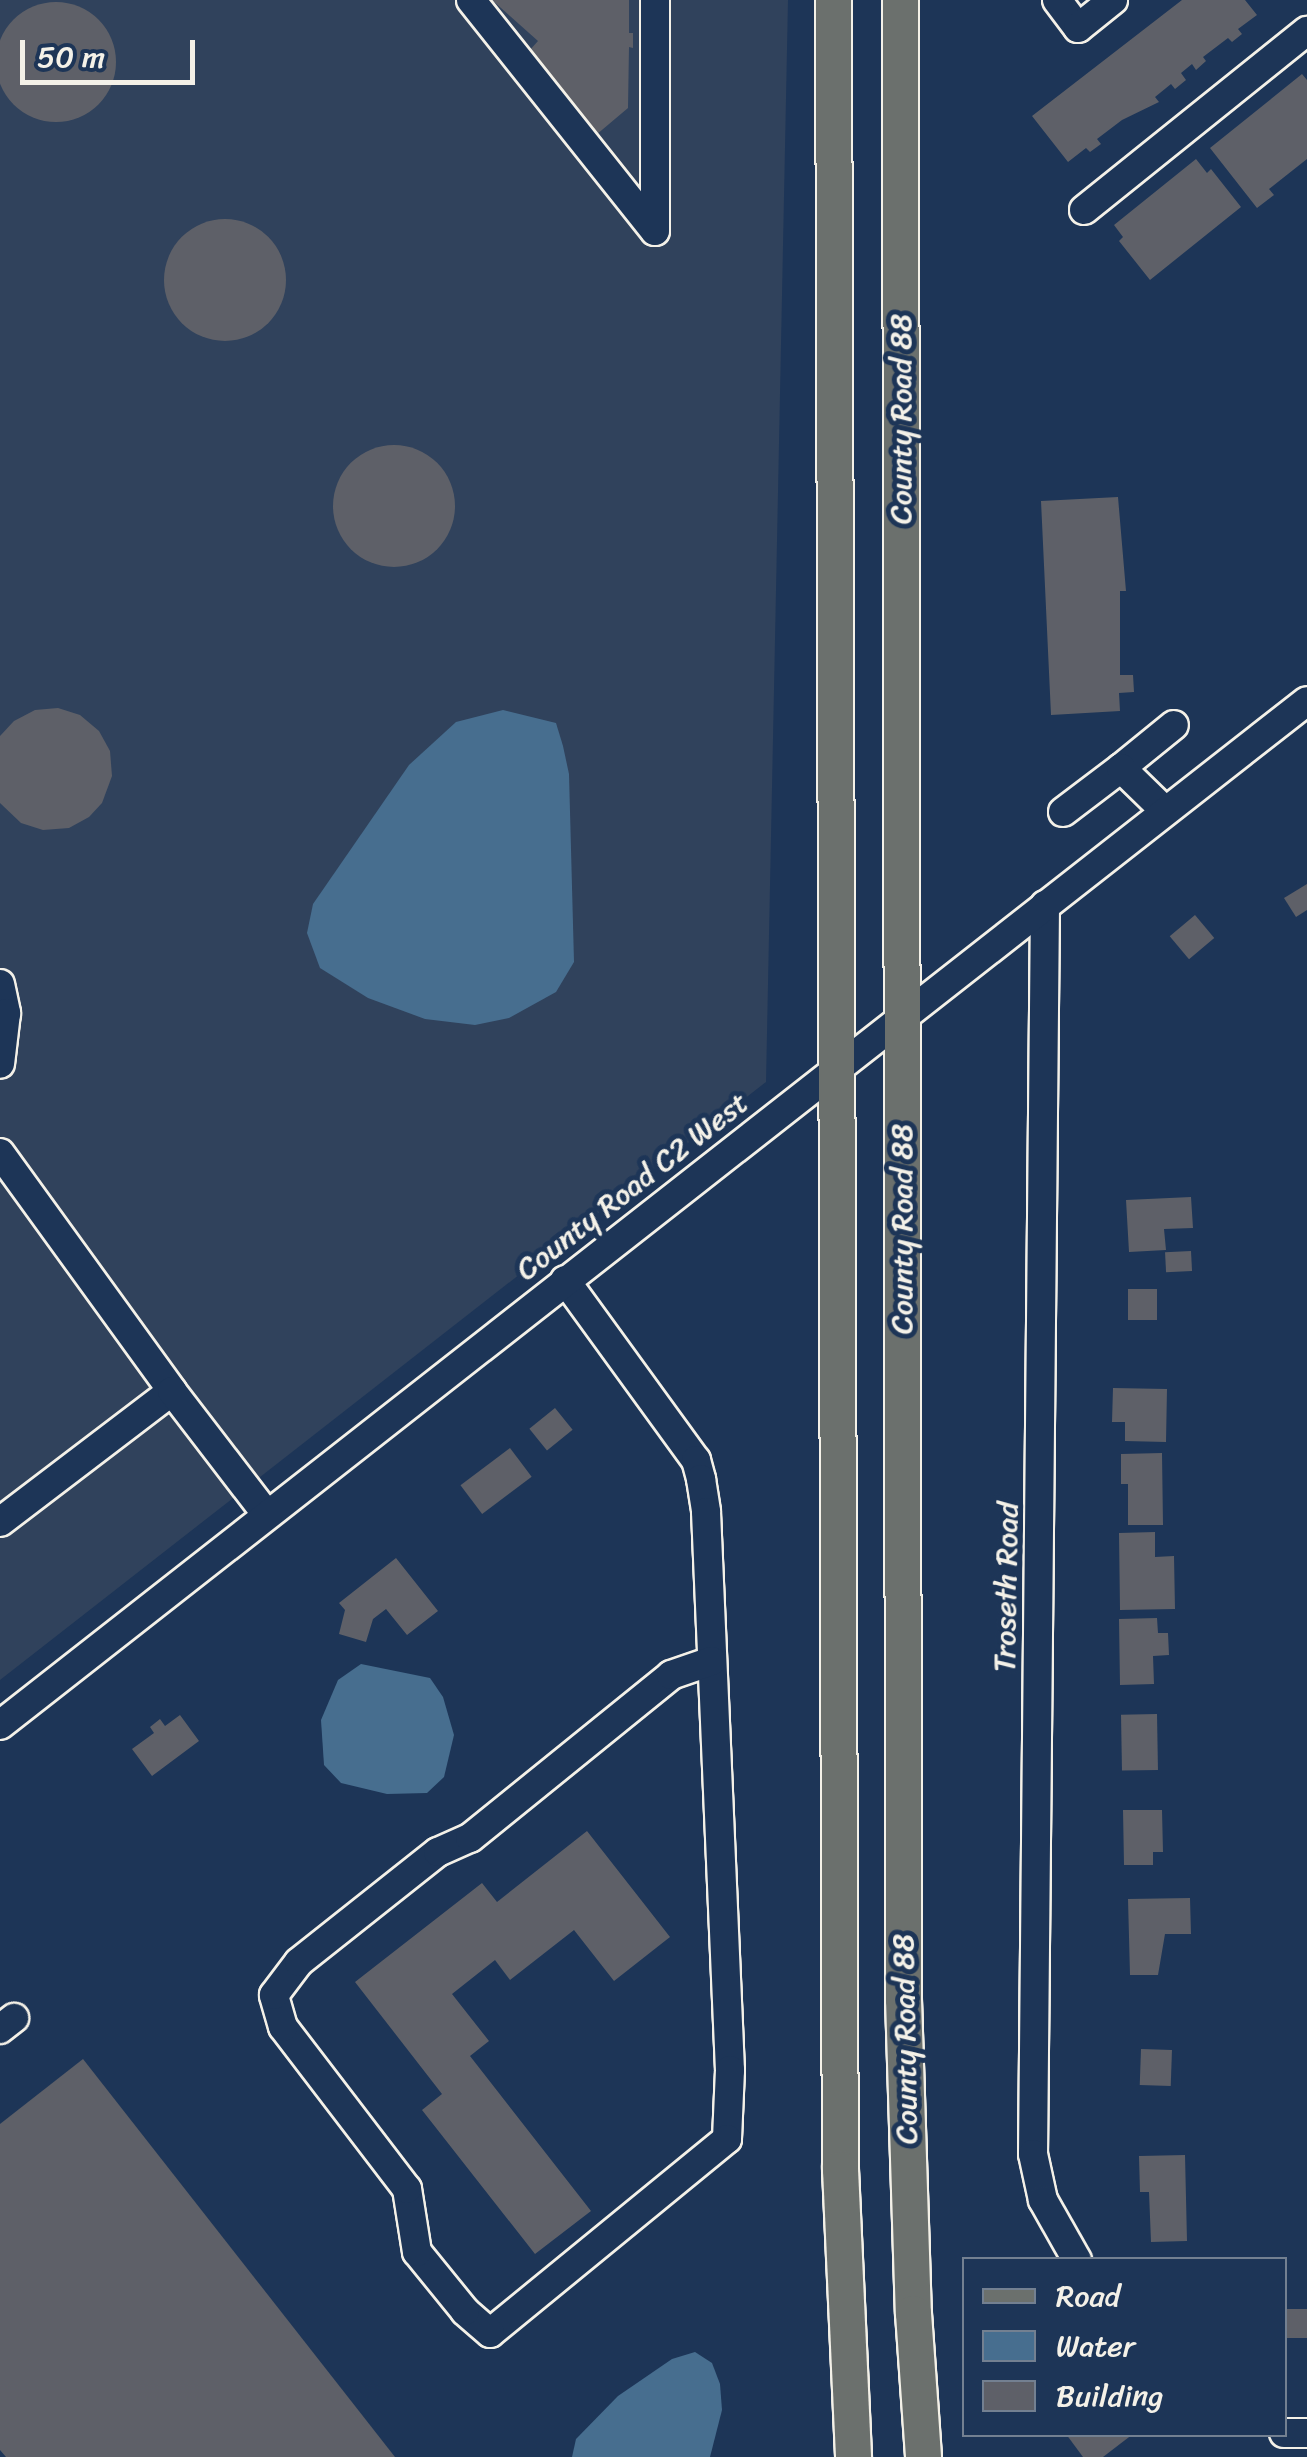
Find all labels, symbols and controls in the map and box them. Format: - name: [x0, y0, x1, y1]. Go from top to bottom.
- scale bar: [25, 20, 200, 82]
- text: 50 m: [37, 30, 105, 84]
- street label: County Road 88: [883, 314, 919, 524]
- street label: County Road C2 West: [509, 1084, 755, 1288]
- street label: County Road 88: [884, 1124, 920, 1334]
- street label: Troseth Road: [987, 1501, 1025, 1673]
- street label: County Road 88: [885, 1933, 925, 2145]
- legend: [962, 2257, 1287, 2437]
- text: Road: [1056, 2269, 1120, 2323]
- text: Water: [1056, 2319, 1135, 2373]
- text: Building: [1056, 2369, 1163, 2423]

